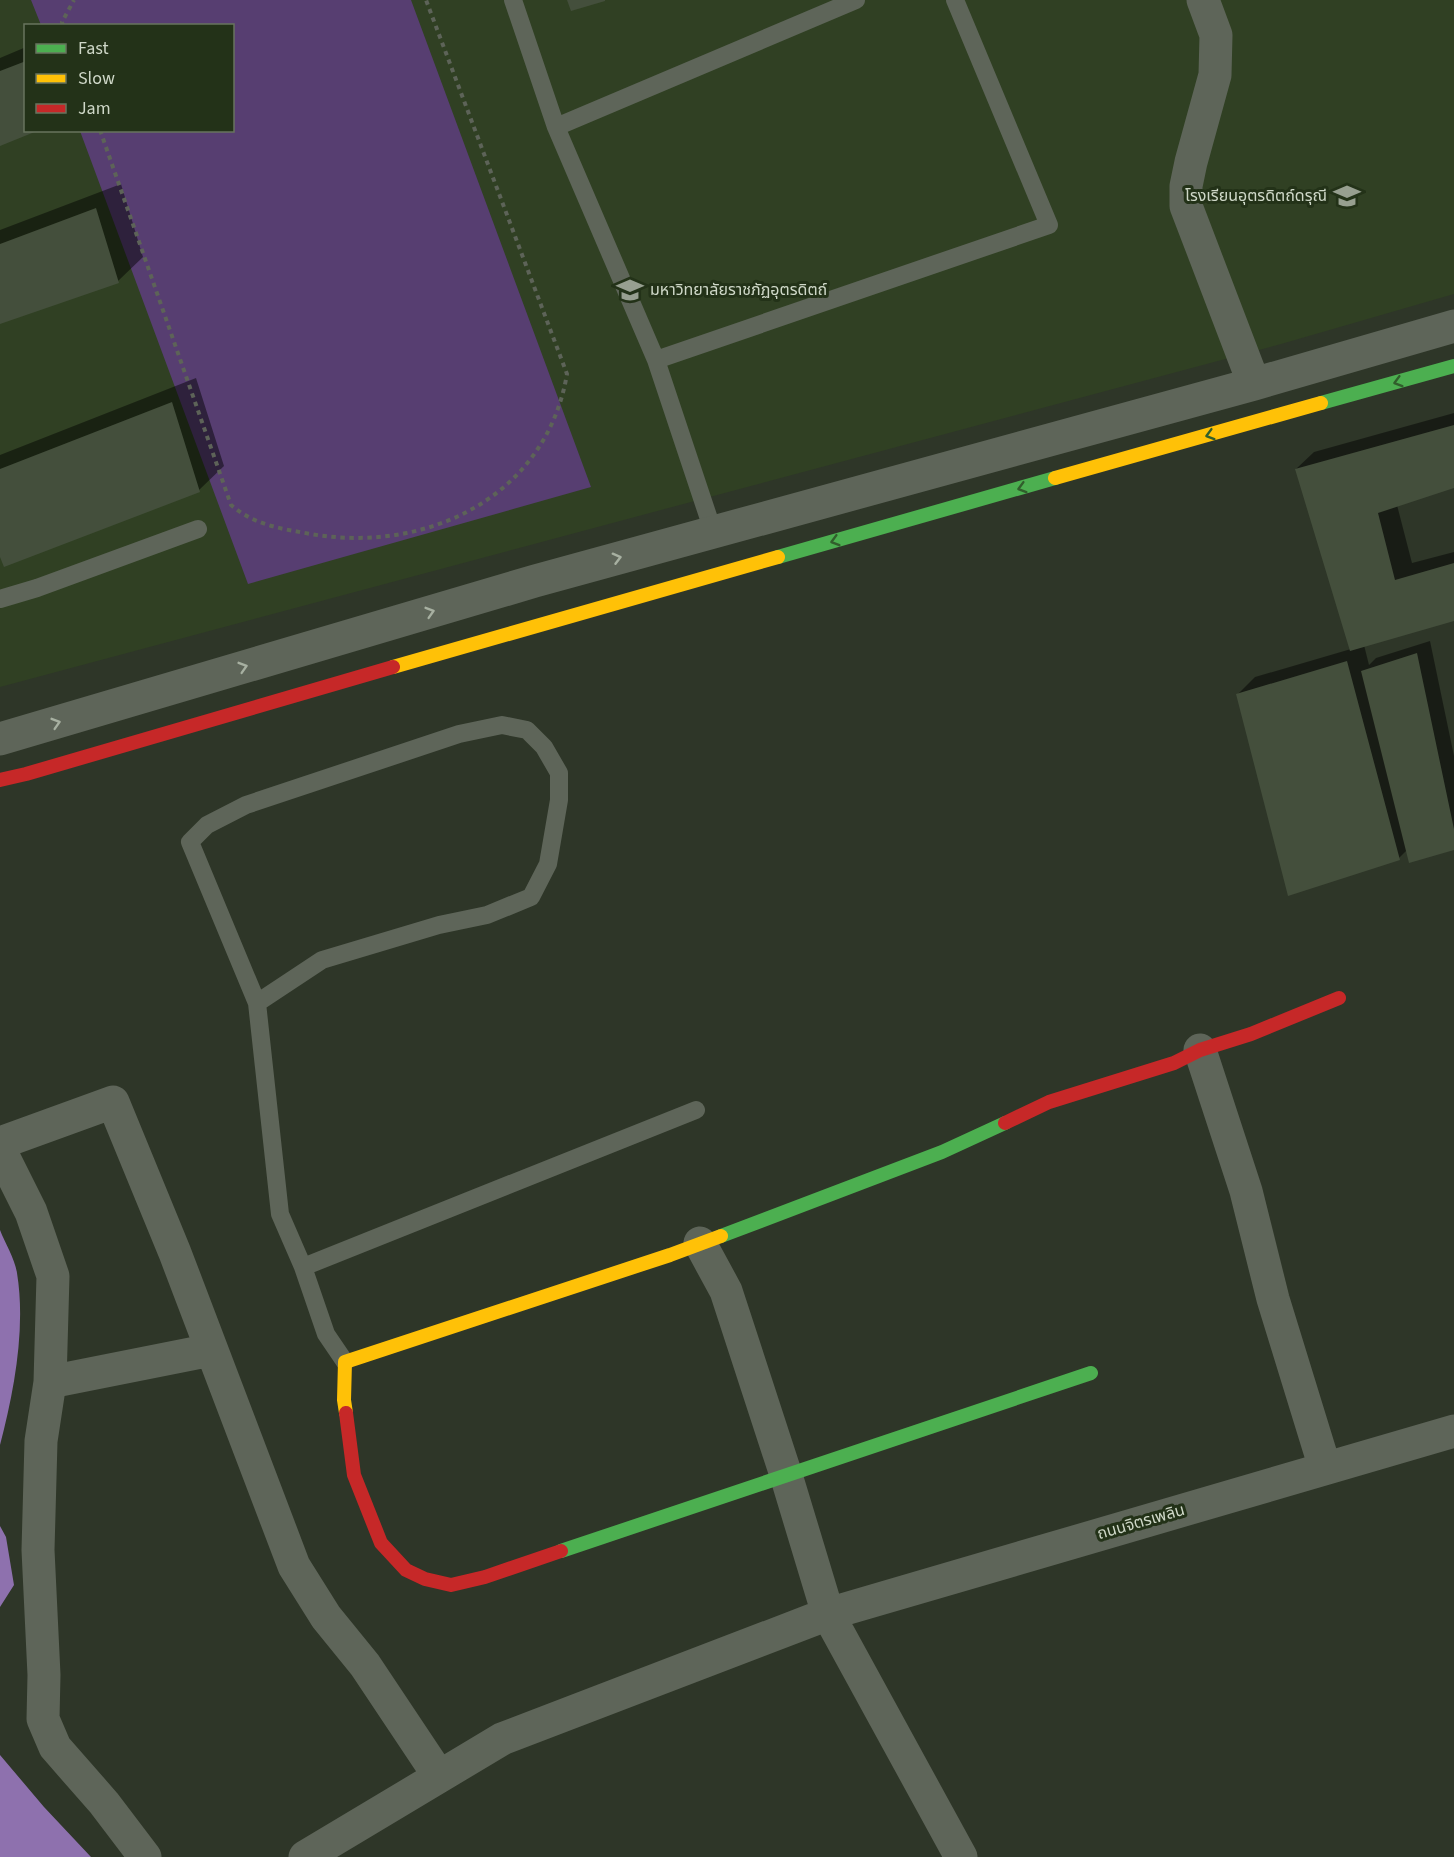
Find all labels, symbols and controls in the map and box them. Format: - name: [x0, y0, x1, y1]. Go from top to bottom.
- legend: [24, 24, 234, 132]
- text: Fast: [78, 36, 109, 61]
- text: Slow: [78, 66, 115, 91]
- text: Jam: [78, 96, 111, 121]
- school or university icon: โรงเรียนอุตรดิตถ์ดรุณี: [1332, 181, 1362, 211]
- place label: โรงเรียนอุตรดิตถ์ดรุณี: [1185, 185, 1327, 207]
- school or university icon: มหาวิทยาลัยราชภัฏอุตรดิตถ์: [615, 275, 645, 305]
- place label: มหาวิทยาลัยราชภัฏอุตรดิตถ์: [650, 279, 827, 301]
- one-way arrow: [1393, 375, 1404, 387]
- one-way arrow: [1205, 428, 1216, 440]
- one-way arrow: [1017, 481, 1028, 493]
- one-way arrow: [830, 534, 841, 546]
- one-way arrow: [611, 553, 622, 565]
- one-way arrow: [424, 607, 435, 619]
- one-way arrow: [237, 662, 248, 674]
- one-way arrow: [50, 718, 61, 730]
- street label: ถนนจิตรเพลิน: [1095, 1499, 1187, 1545]

